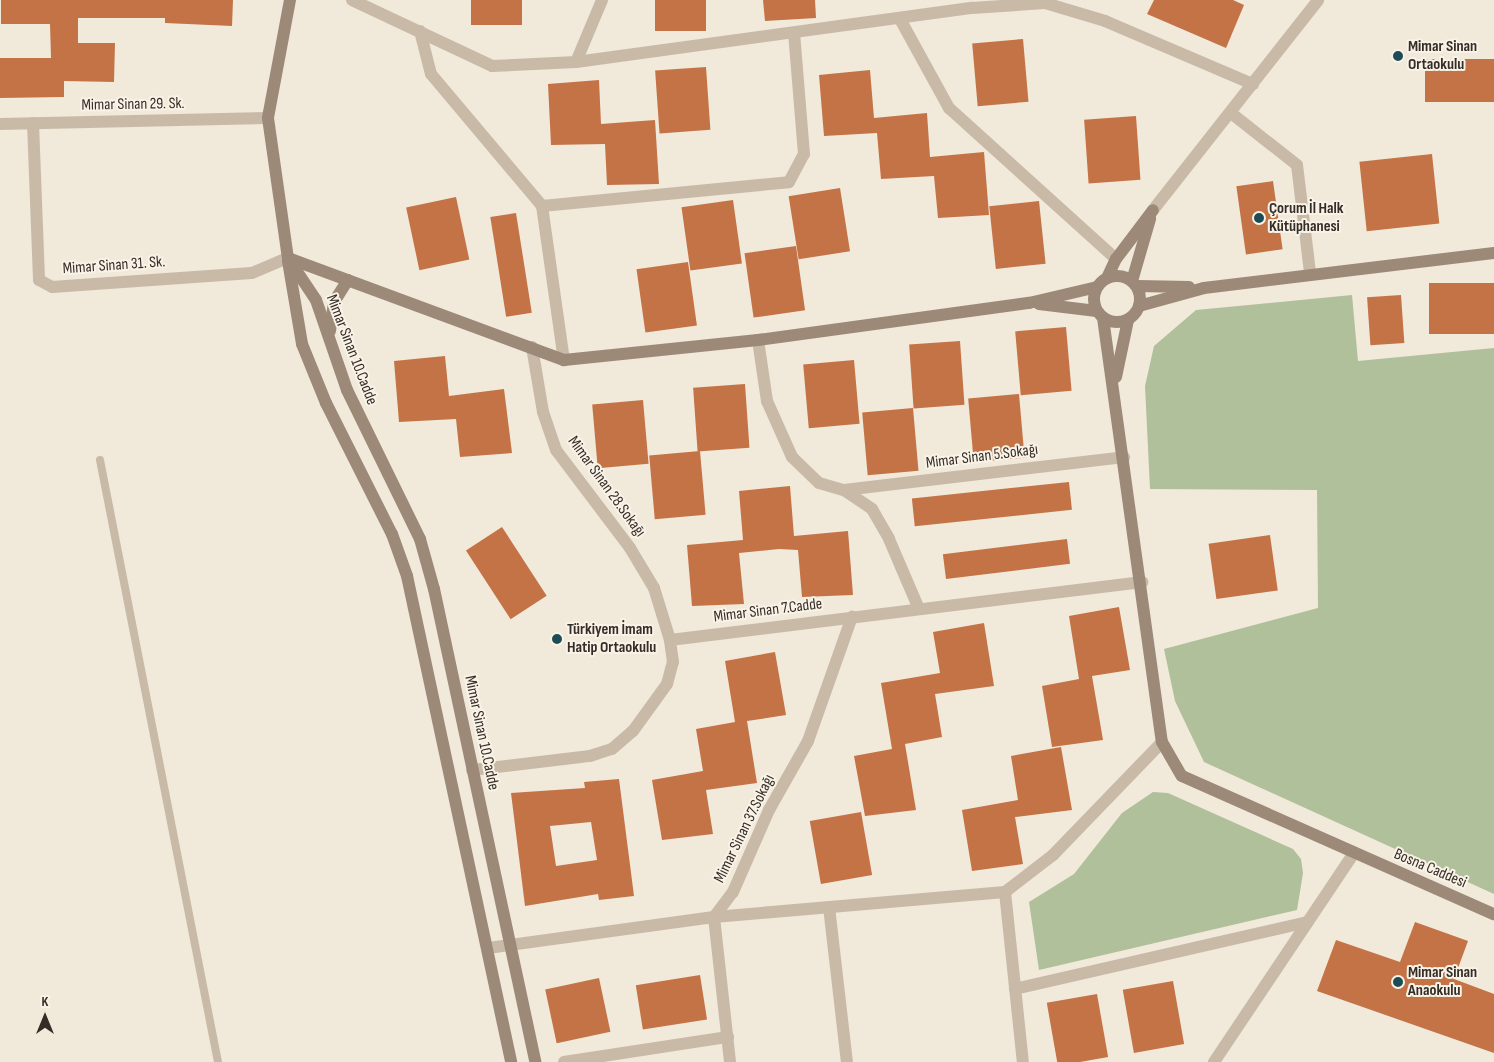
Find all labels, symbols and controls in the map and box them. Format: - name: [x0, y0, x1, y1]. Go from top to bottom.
- place label: Mimar Sinan Ortaokulu: [1408, 37, 1477, 75]
- marker: Mimar Sinan Ortaokulu: [1392, 50, 1404, 62]
- street label: Mimar Sinan 29. Sk.: [81, 95, 185, 115]
- place label: Çorum İl Halk Kütüphanesi: [1269, 199, 1343, 237]
- marker: Çorum İl Halk Kütüphanesi: [1253, 212, 1265, 224]
- street label: Mimar Sinan 31. Sk.: [62, 253, 166, 279]
- street label: Mimar Sinan 10.Cadde: [321, 292, 381, 408]
- street label: Mimar Sinan 28.Sokağı: [563, 433, 649, 541]
- street label: Mimar Sinan 5.Sokağı: [925, 441, 1039, 473]
- street label: Mimar Sinan 7.Cadde: [713, 595, 823, 627]
- place label: Türkiyem İmam Hatip Ortaokulu: [567, 620, 656, 658]
- marker: Türkiyem İmam Hatip Ortaokulu: [551, 633, 563, 645]
- street label: Mimar Sinan 10.Cadde: [459, 674, 503, 792]
- street label: Mimar Sinan 37.Sokağı: [710, 772, 780, 886]
- street label: Bosna Caddesi: [1391, 845, 1469, 893]
- place label: Mimar Sinan Anaokulu: [1408, 963, 1477, 1001]
- marker: Mimar Sinan Anaokulu: [1392, 976, 1404, 988]
- north arrow: [20, 992, 70, 1042]
- text: K: [42, 993, 48, 1010]

